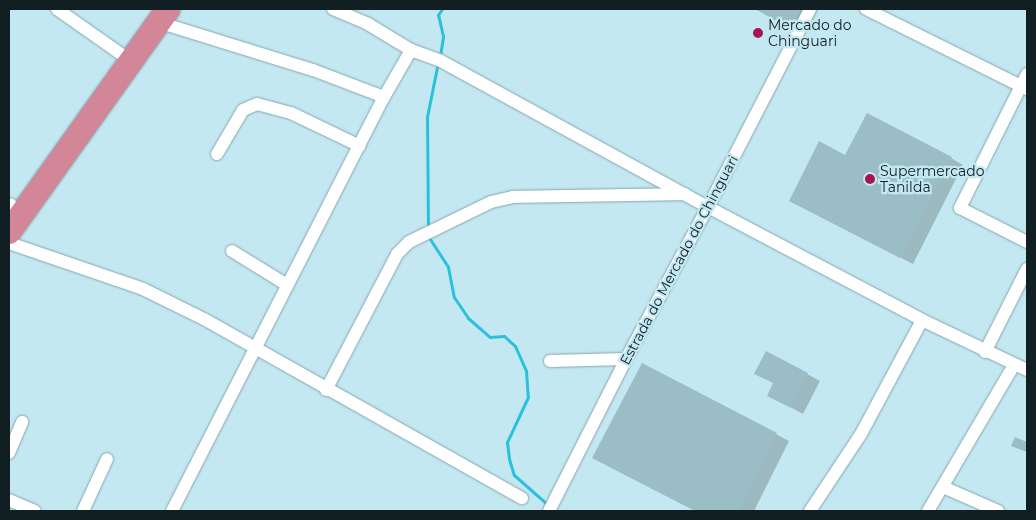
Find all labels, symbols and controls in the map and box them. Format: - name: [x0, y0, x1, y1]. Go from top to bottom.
- place label: Mercado do Chinguari: [768, 17, 852, 49]
- marker: Mercado do Chinguari: [752, 27, 764, 39]
- street label: Estrada do Mercado do Chinguari: [616, 152, 742, 368]
- place label: Supermercado Tanilda: [880, 163, 985, 196]
- marker: Supermercado Tanilda: [864, 173, 876, 185]

